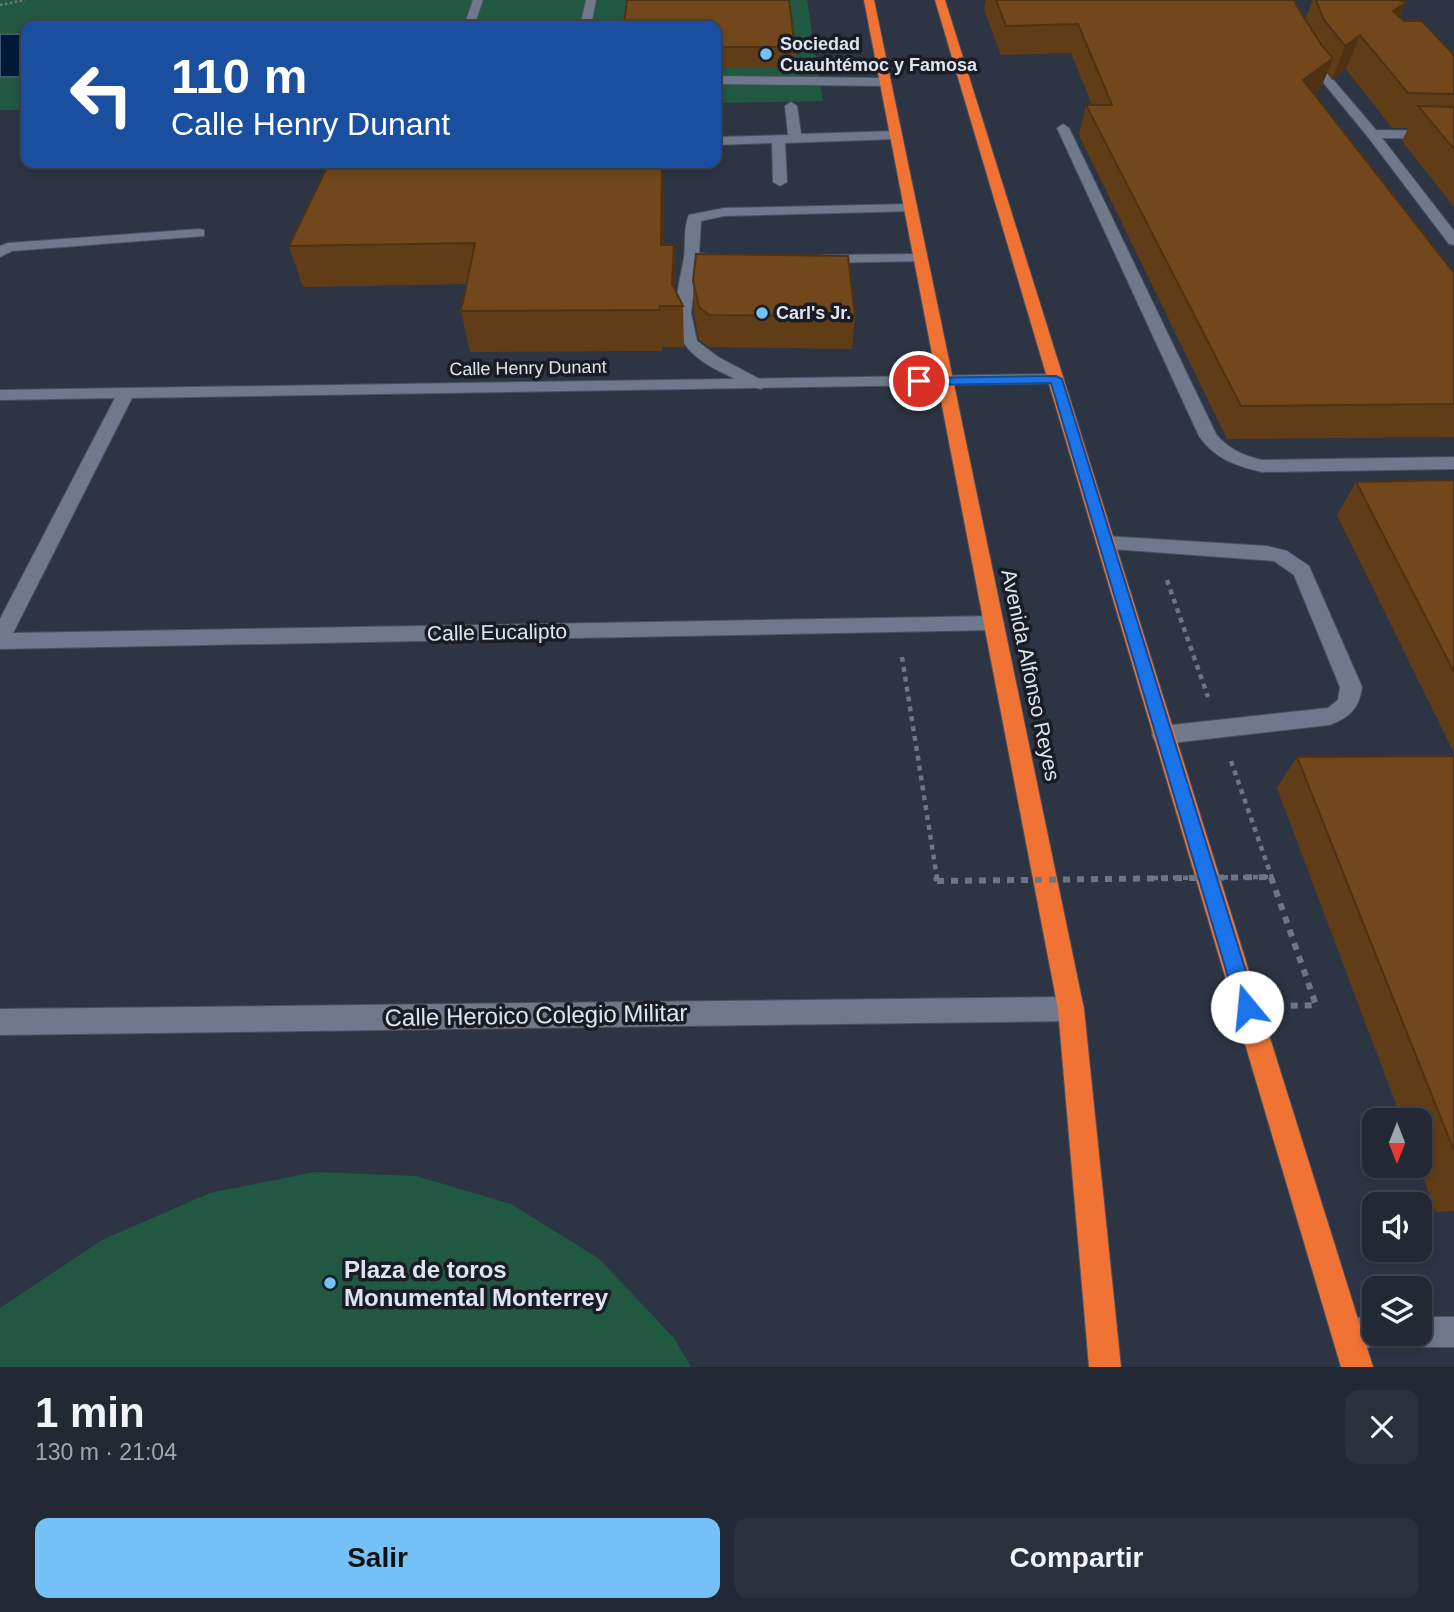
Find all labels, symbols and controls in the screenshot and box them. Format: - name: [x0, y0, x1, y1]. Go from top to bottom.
- place label: Sociedad Cuauhtémoc y Famosa: [780, 34, 978, 75]
- marker: Sociedad Cuauhtémoc y Famosa: [758, 46, 774, 62]
- icon: left: [56, 49, 147, 140]
- text: 110 m: [171, 49, 307, 103]
- text: Calle Henry Dunant: [171, 106, 450, 142]
- place label: Carl's Jr.: [776, 303, 851, 323]
- marker: Carl's Jr.: [754, 305, 770, 321]
- pin: [889, 351, 949, 411]
- street label: Calle Henry Dunant: [449, 357, 607, 379]
- icon: arrive: [900, 362, 938, 400]
- street label: Avenida Alfonso Reyes: [997, 567, 1065, 783]
- street label: Calle Eucalipto: [427, 619, 567, 645]
- position arrow: [1210, 970, 1284, 1044]
- street label: Calle Heroico Colegio Militar: [384, 999, 688, 1031]
- north arrow: [1362, 1108, 1432, 1178]
- map controls: [1362, 1108, 1432, 1346]
- button: sound: [1362, 1192, 1432, 1262]
- place label: Plaza de toros Monumental Monterrey: [344, 1256, 609, 1311]
- marker: Plaza de toros Monumental Monterrey: [322, 1275, 338, 1291]
- button: layers: [1362, 1276, 1432, 1346]
- text: 1 min: [35, 1389, 145, 1436]
- button: close: [1345, 1390, 1419, 1464]
- text: 130 m · 21:04: [35, 1439, 177, 1465]
- button: Salir: [35, 1518, 720, 1598]
- button: Compartir: [734, 1518, 1419, 1598]

